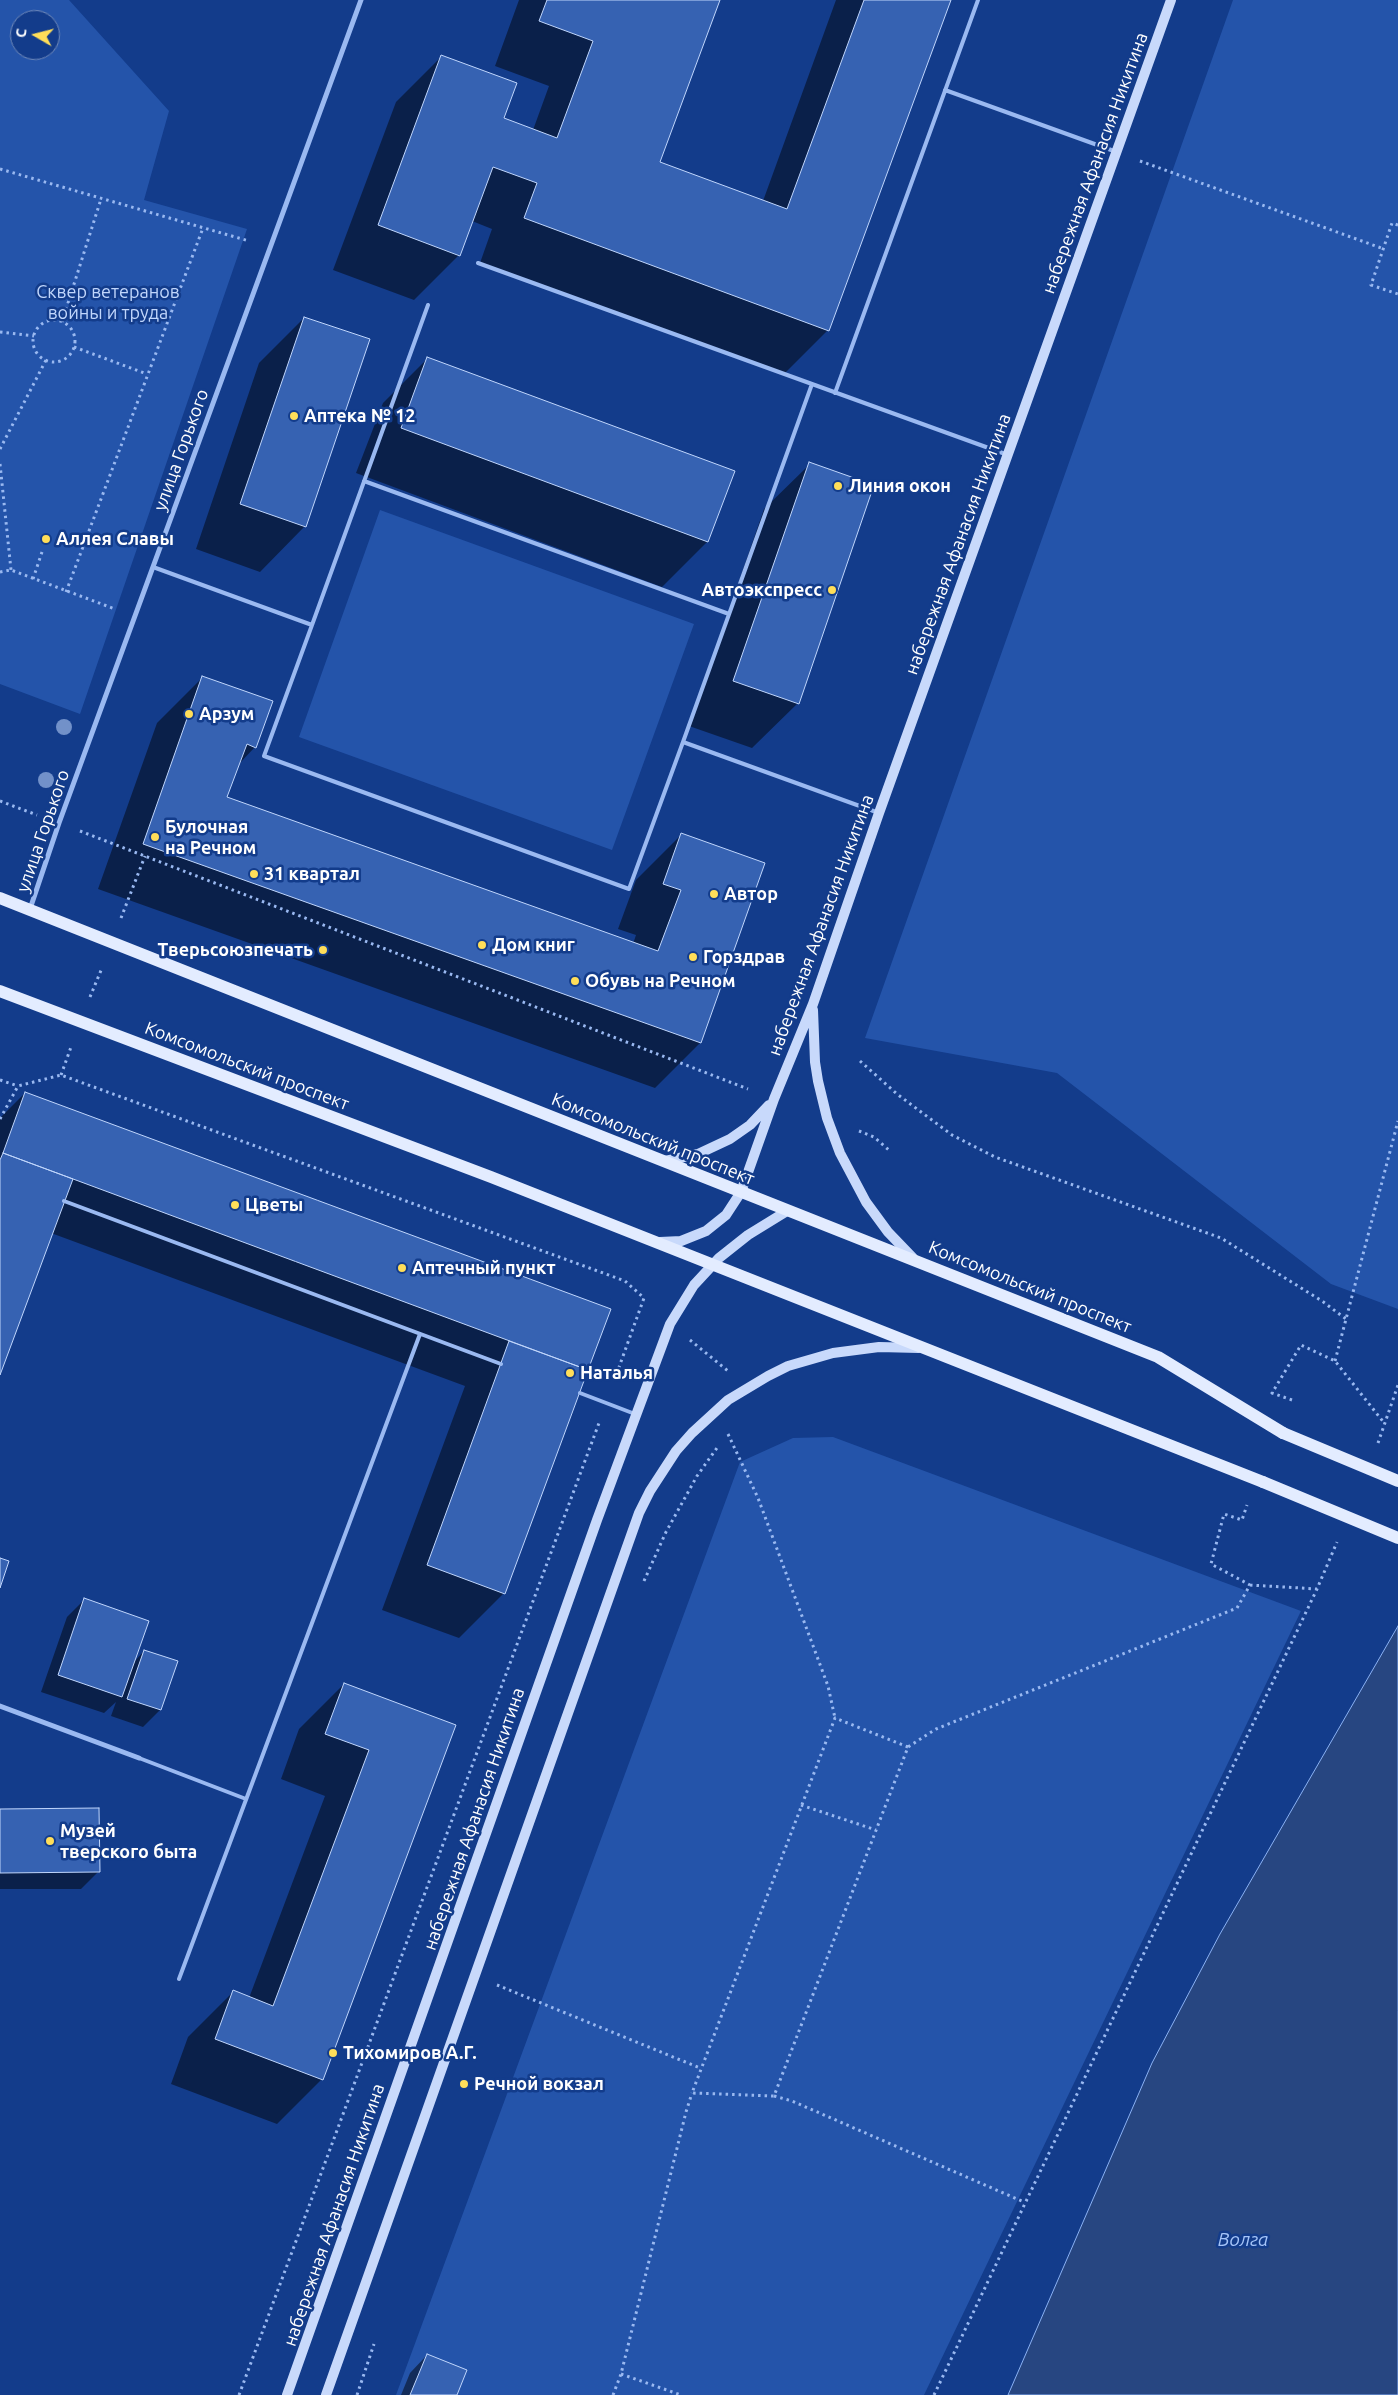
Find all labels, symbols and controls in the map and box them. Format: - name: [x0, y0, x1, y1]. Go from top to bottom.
- north arrow: [10, 10, 60, 60]
- text: С: [13, 28, 30, 39]
- street label: набережная Афанасия Никитина: [1038, 29, 1152, 297]
- park label: Сквер ветеранов войны и труда: [36, 281, 180, 324]
- street label: улица Горького: [149, 386, 213, 514]
- place label: Аптека № 12: [304, 405, 415, 427]
- marker: Аптека № 12: [288, 410, 300, 422]
- street label: набережная Афанасия Никитина: [901, 410, 1015, 678]
- place label: Линия окон: [848, 475, 951, 497]
- marker: Линия окон: [832, 480, 844, 492]
- place label: Аллея Славы: [56, 528, 174, 550]
- marker: Аллея Славы: [40, 533, 52, 545]
- place label: Автоэкспресс: [702, 579, 822, 601]
- marker: Автоэкспресс: [826, 584, 838, 596]
- place label: Арзум: [199, 703, 254, 725]
- marker: Арзум: [183, 708, 195, 720]
- street label: улица Горького: [12, 767, 74, 895]
- street label: набережная Афанасия Никитина: [764, 791, 878, 1059]
- place label: Булочная на Речном: [165, 816, 256, 859]
- marker: Булочная на Речном: [149, 831, 161, 843]
- place label: 31 квартал: [264, 863, 360, 885]
- marker: 31 квартал: [248, 868, 260, 880]
- place label: Автор: [724, 883, 778, 905]
- marker: Автор: [708, 888, 720, 900]
- place label: Дом книг: [492, 934, 575, 956]
- place label: Тверьсоюзпечать: [158, 939, 313, 961]
- marker: Дом книг: [476, 939, 488, 951]
- marker: Тверьсоюзпечать: [317, 944, 329, 956]
- place label: Горздрав: [703, 946, 785, 968]
- marker: Горздрав: [687, 951, 699, 963]
- place label: Обувь на Речном: [585, 970, 736, 992]
- marker: Обувь на Речном: [569, 975, 581, 987]
- street label: Комсомольский проспект: [142, 1017, 352, 1115]
- street label: Комсомольский проспект: [548, 1088, 758, 1190]
- place label: Цветы: [245, 1194, 303, 1216]
- marker: Цветы: [229, 1199, 241, 1211]
- street label: Комсомольский проспект: [925, 1236, 1135, 1338]
- place label: Аптечный пункт: [412, 1257, 555, 1279]
- marker: Аптечный пункт: [396, 1262, 408, 1274]
- place label: Наталья: [580, 1362, 653, 1384]
- marker: Наталья: [564, 1367, 576, 1379]
- street label: набережная Афанасия Никитина: [419, 1685, 529, 1953]
- place label: Музей тверского быта: [60, 1820, 197, 1862]
- marker: Музей тверского быта: [44, 1835, 56, 1847]
- place label: Тихомиров А.Г.: [343, 2042, 477, 2064]
- marker: Тихомиров А.Г.: [327, 2047, 339, 2059]
- place label: Речной вокзал: [474, 2073, 604, 2095]
- marker: Речной вокзал: [458, 2078, 470, 2090]
- street label: набережная Афанасия Никитина: [279, 2081, 389, 2349]
- water label: Волга: [1218, 2229, 1268, 2251]

